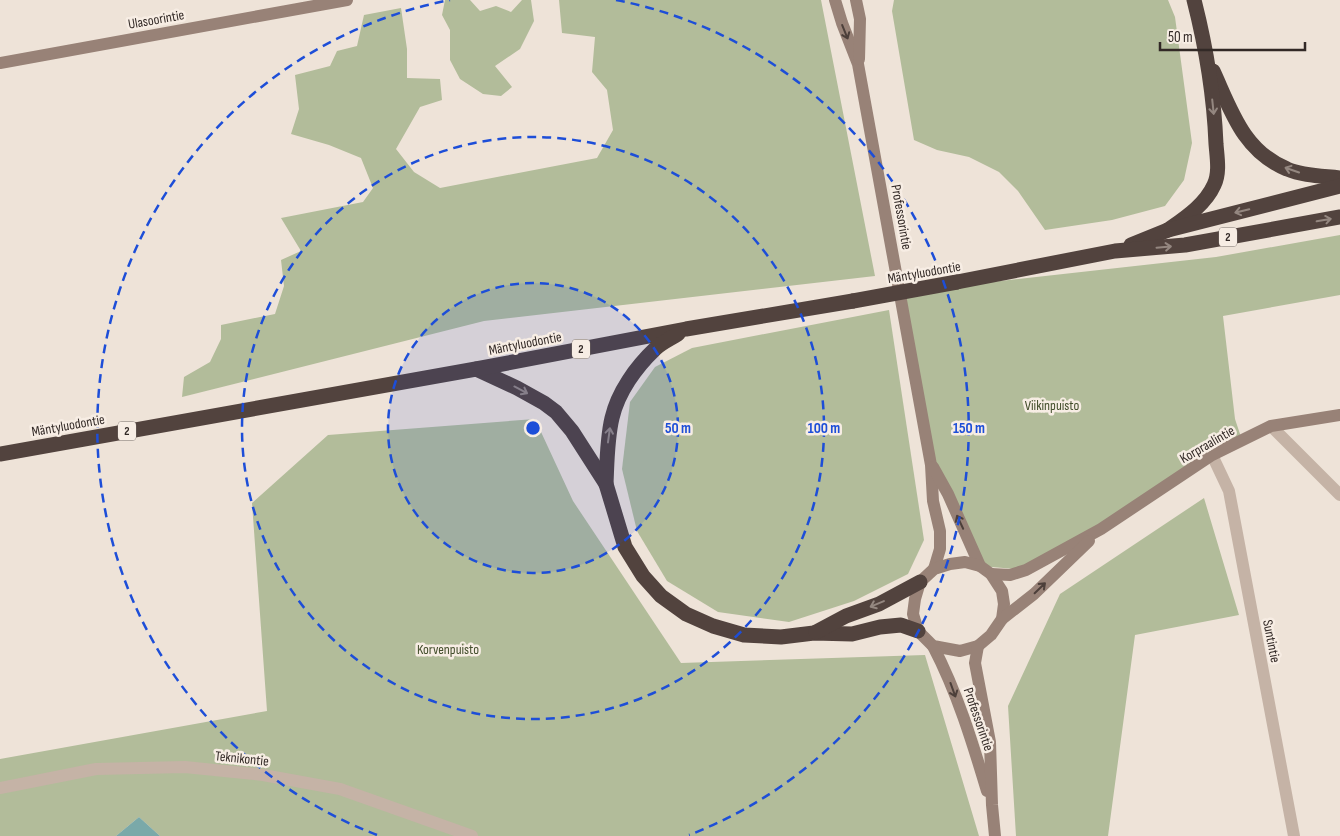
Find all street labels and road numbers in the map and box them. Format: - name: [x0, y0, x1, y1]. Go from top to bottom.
- street label: Ulasoorintie: [127, 6, 186, 33]
- street label: Professorintie: [887, 183, 916, 251]
- road number: 2: [1219, 228, 1237, 246]
- street label: Mäntyluodontie: [886, 258, 962, 287]
- street label: Mäntyluodontie: [487, 328, 563, 359]
- road number: 2: [572, 339, 590, 358]
- street label: Mäntyluodontie: [30, 411, 106, 440]
- road number: 2: [118, 422, 136, 441]
- street label: Korpraalintie: [1177, 422, 1238, 467]
- street label: Suntintie: [1259, 618, 1284, 664]
- street label: Professorintie: [960, 685, 997, 753]
- street label: Teknikontie: [214, 747, 270, 770]

